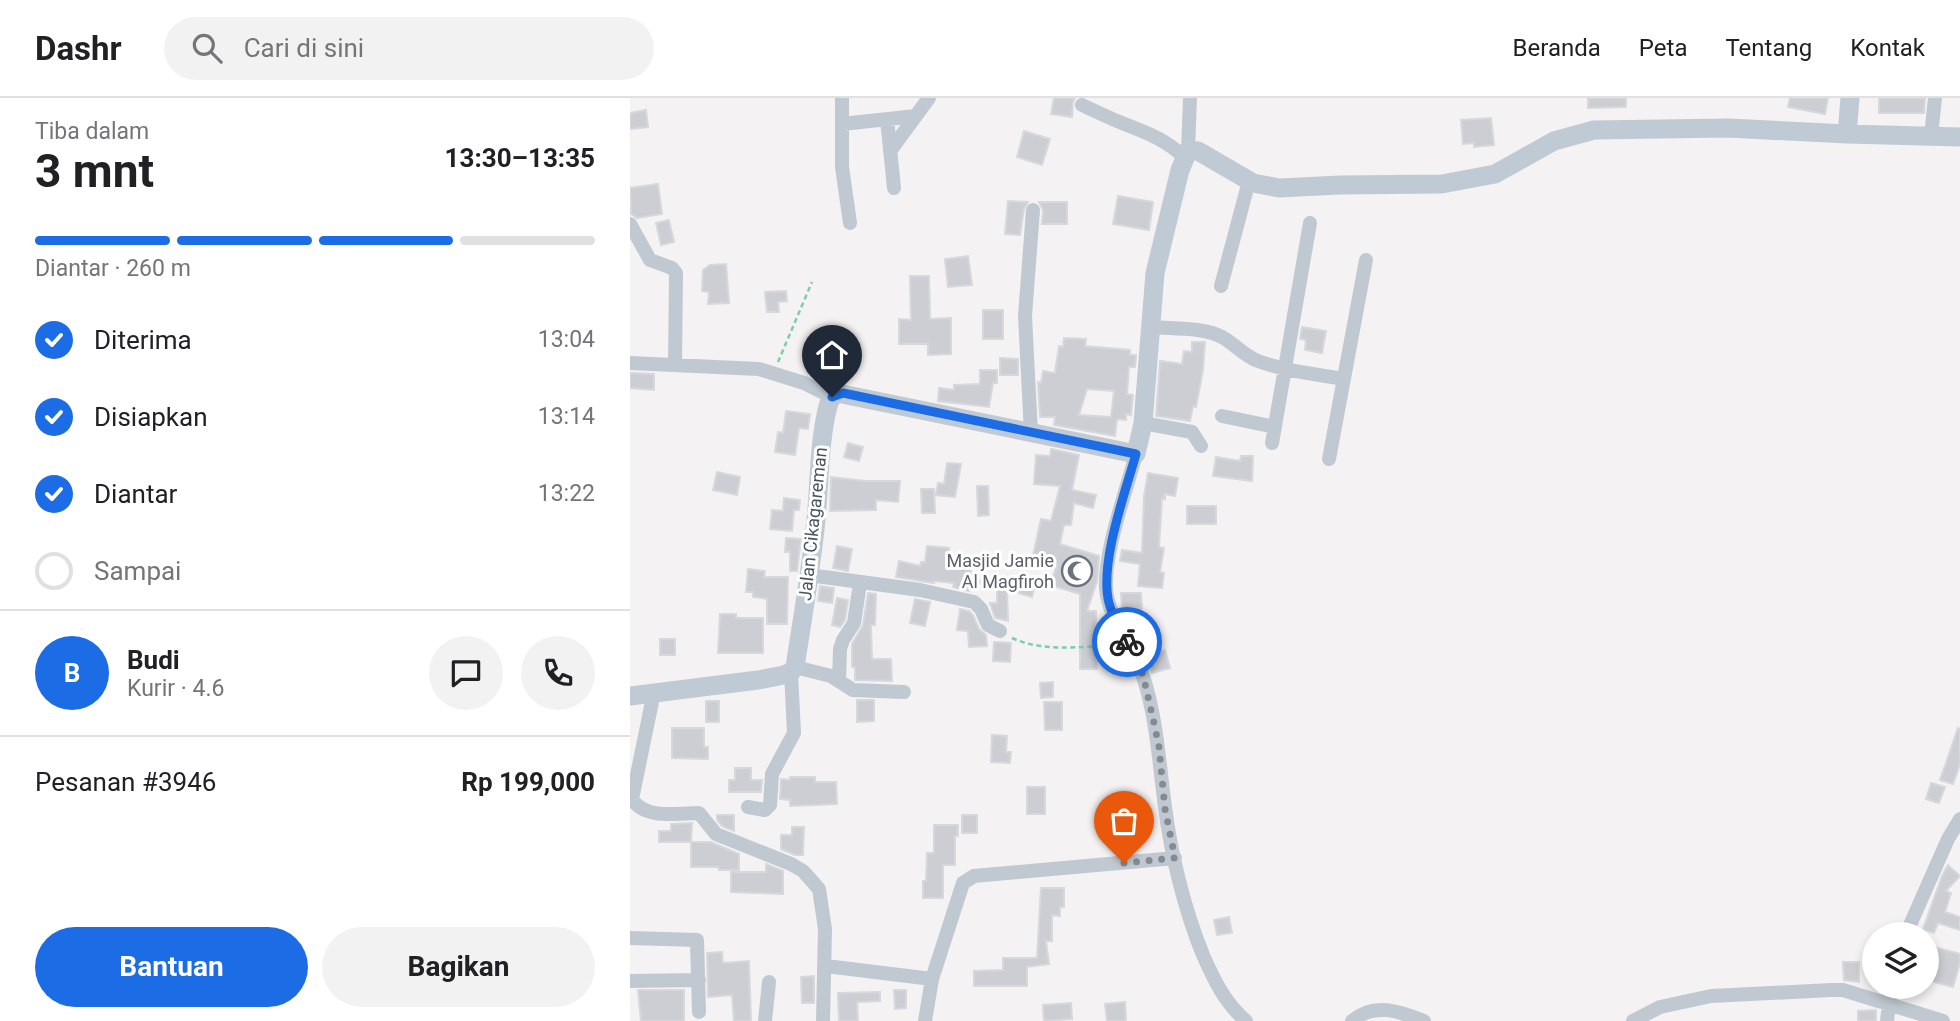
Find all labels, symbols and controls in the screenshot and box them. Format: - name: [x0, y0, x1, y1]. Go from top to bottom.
- search box: [164, 17, 654, 80]
- text: Dashr: [35, 29, 122, 68]
- icon: search: [188, 29, 226, 67]
- text: Cari di sini: [244, 33, 364, 63]
- text: Beranda: [1513, 34, 1601, 62]
- text: Peta: [1639, 34, 1687, 62]
- text: Tentang: [1725, 34, 1812, 62]
- text: Kontak: [1850, 34, 1925, 62]
- text: Tiba dalam: [35, 118, 149, 145]
- text: 13:30–13:35: [445, 143, 595, 173]
- text: 3 mnt: [35, 144, 154, 198]
- text: Diantar · 260 m: [35, 255, 191, 282]
- icon: check: [35, 321, 73, 359]
- text: Diterima: [94, 325, 192, 355]
- pin: [802, 325, 862, 397]
- text: 13:04: [538, 326, 595, 353]
- icon: home: [813, 336, 851, 374]
- icon: check: [35, 398, 73, 436]
- text: Disiapkan: [94, 402, 208, 432]
- text: 13:14: [538, 403, 595, 430]
- street label: Jalan Cikagareman: [794, 446, 831, 602]
- icon: check: [35, 475, 73, 513]
- text: Diantar: [94, 479, 177, 509]
- text: 13:22: [538, 480, 595, 507]
- place label: Masjid Jamie Al Magfiroh: [946, 550, 1054, 592]
- mosque icon: Masjid Jamie Al Magfiroh: [1060, 554, 1094, 588]
- text: Sampai: [94, 556, 181, 586]
- courier: [1092, 607, 1162, 677]
- icon: bike: [1108, 623, 1146, 661]
- button: chat: [429, 636, 503, 710]
- button: phone: [521, 636, 595, 710]
- text: Budi: [127, 645, 180, 675]
- text: B: [64, 658, 80, 688]
- text: Kurir · 4.6: [127, 675, 224, 702]
- text: Pesanan #3946: [35, 767, 216, 797]
- text: Rp 199,000: [461, 767, 595, 797]
- pin: [1094, 791, 1154, 863]
- icon: bag: [1105, 802, 1143, 840]
- map controls: [1862, 922, 1939, 999]
- button: layers: [1862, 922, 1939, 999]
- button: Bantuan: [35, 927, 308, 1007]
- button: Bagikan: [322, 927, 595, 1007]

